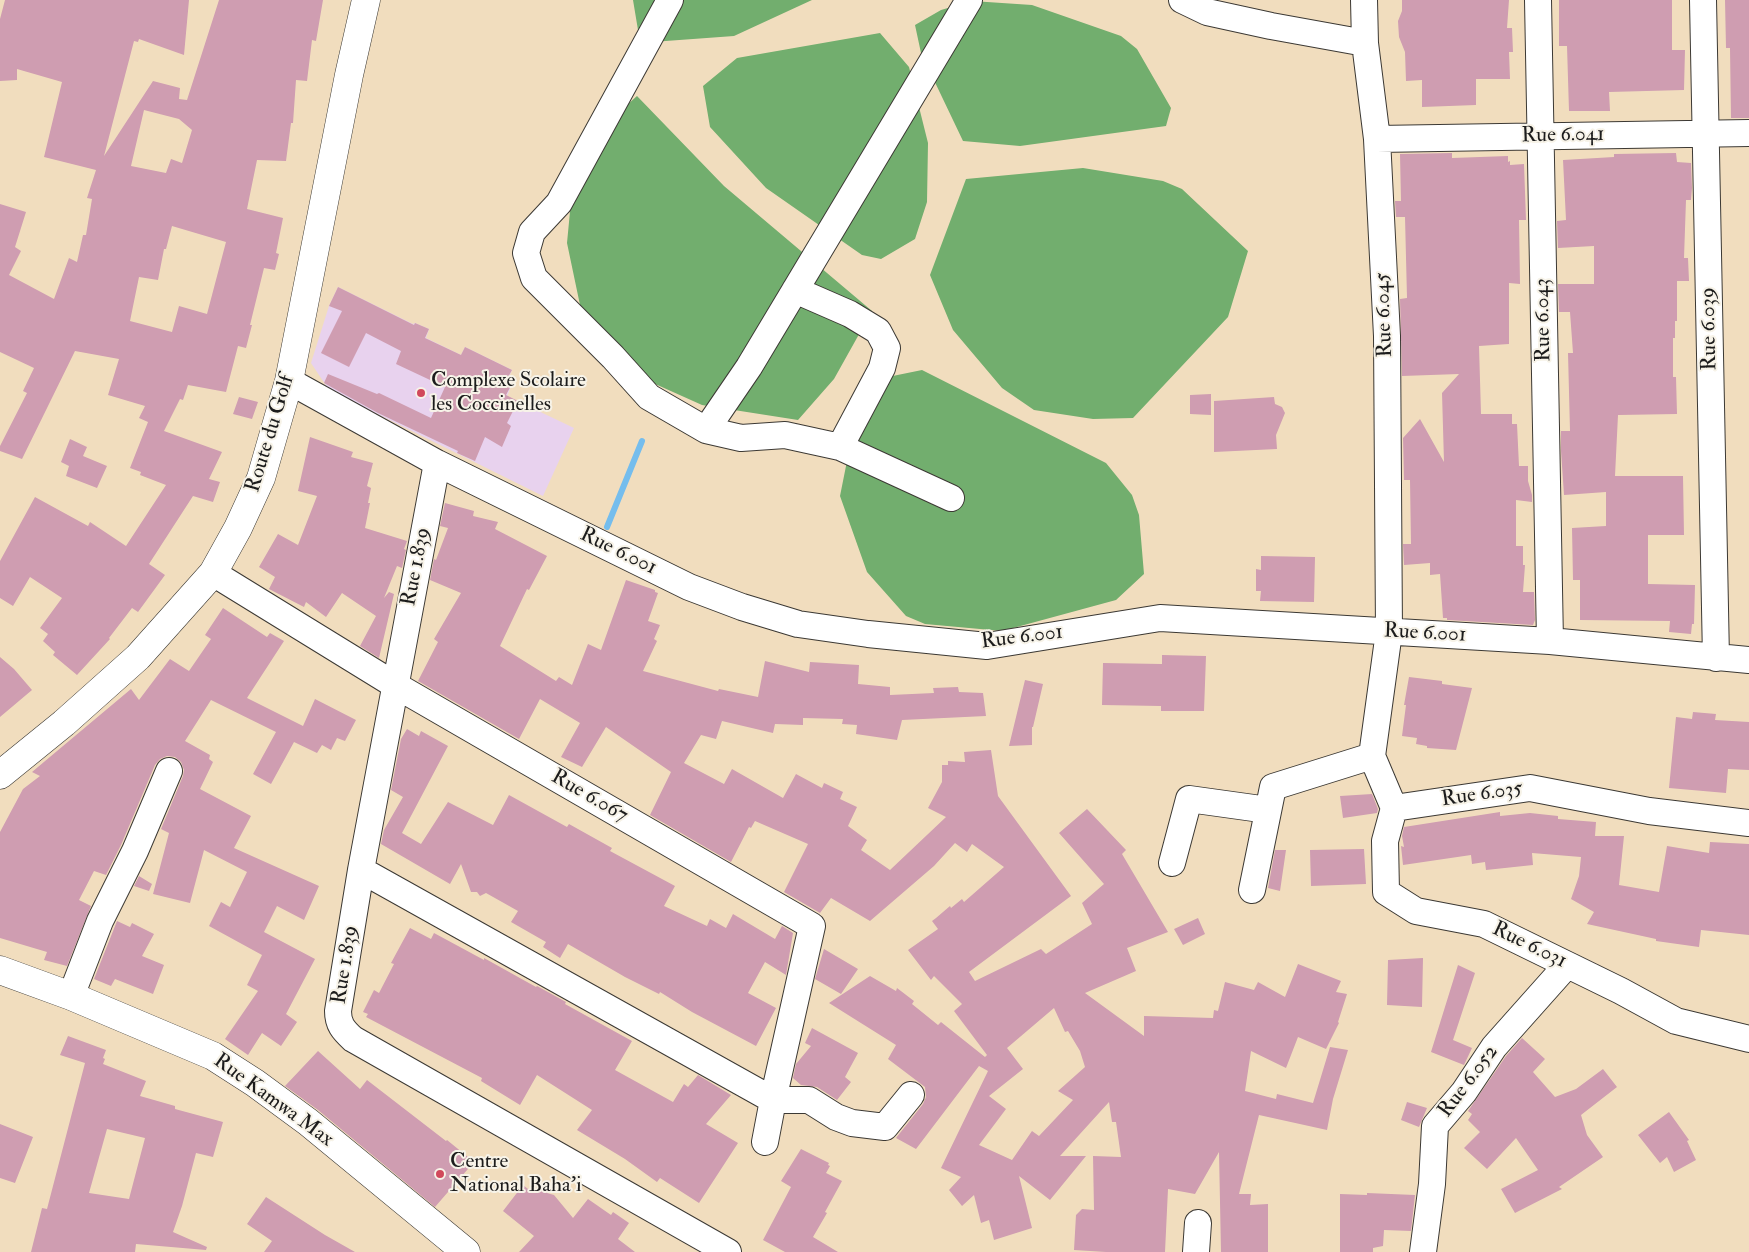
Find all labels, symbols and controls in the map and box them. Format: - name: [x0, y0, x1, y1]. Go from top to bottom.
- street label: Rue 6.041: [1521, 123, 1605, 149]
- street label: Rue 6.045: [1371, 272, 1399, 358]
- street label: Rue 6.043: [1531, 278, 1557, 362]
- street label: Rue 6.039: [1697, 287, 1723, 371]
- place label: Complexe Scolaire les Coccinelles: [431, 368, 586, 418]
- street label: Route du Golf: [241, 372, 301, 496]
- marker: Complexe Scolaire les Coccinelles: [415, 387, 427, 399]
- street label: Rue 6.001: [575, 523, 661, 581]
- street label: Rue 1.839: [397, 526, 437, 608]
- street label: Rue 6.001: [1383, 619, 1467, 649]
- street label: Rue 6.001: [980, 620, 1064, 656]
- street label: Rue 6.067: [546, 765, 632, 829]
- street label: Rue 6.035: [1440, 777, 1524, 813]
- street label: Rue 6.031: [1488, 917, 1570, 975]
- street label: Rue 1.839: [327, 924, 365, 1006]
- street label: Rue 6.052: [1434, 1041, 1504, 1123]
- street label: Rue Kamwa Max: [208, 1049, 338, 1153]
- place label: Centre National Baha'i: [450, 1149, 582, 1199]
- marker: Centre National Baha'i: [434, 1168, 446, 1180]

